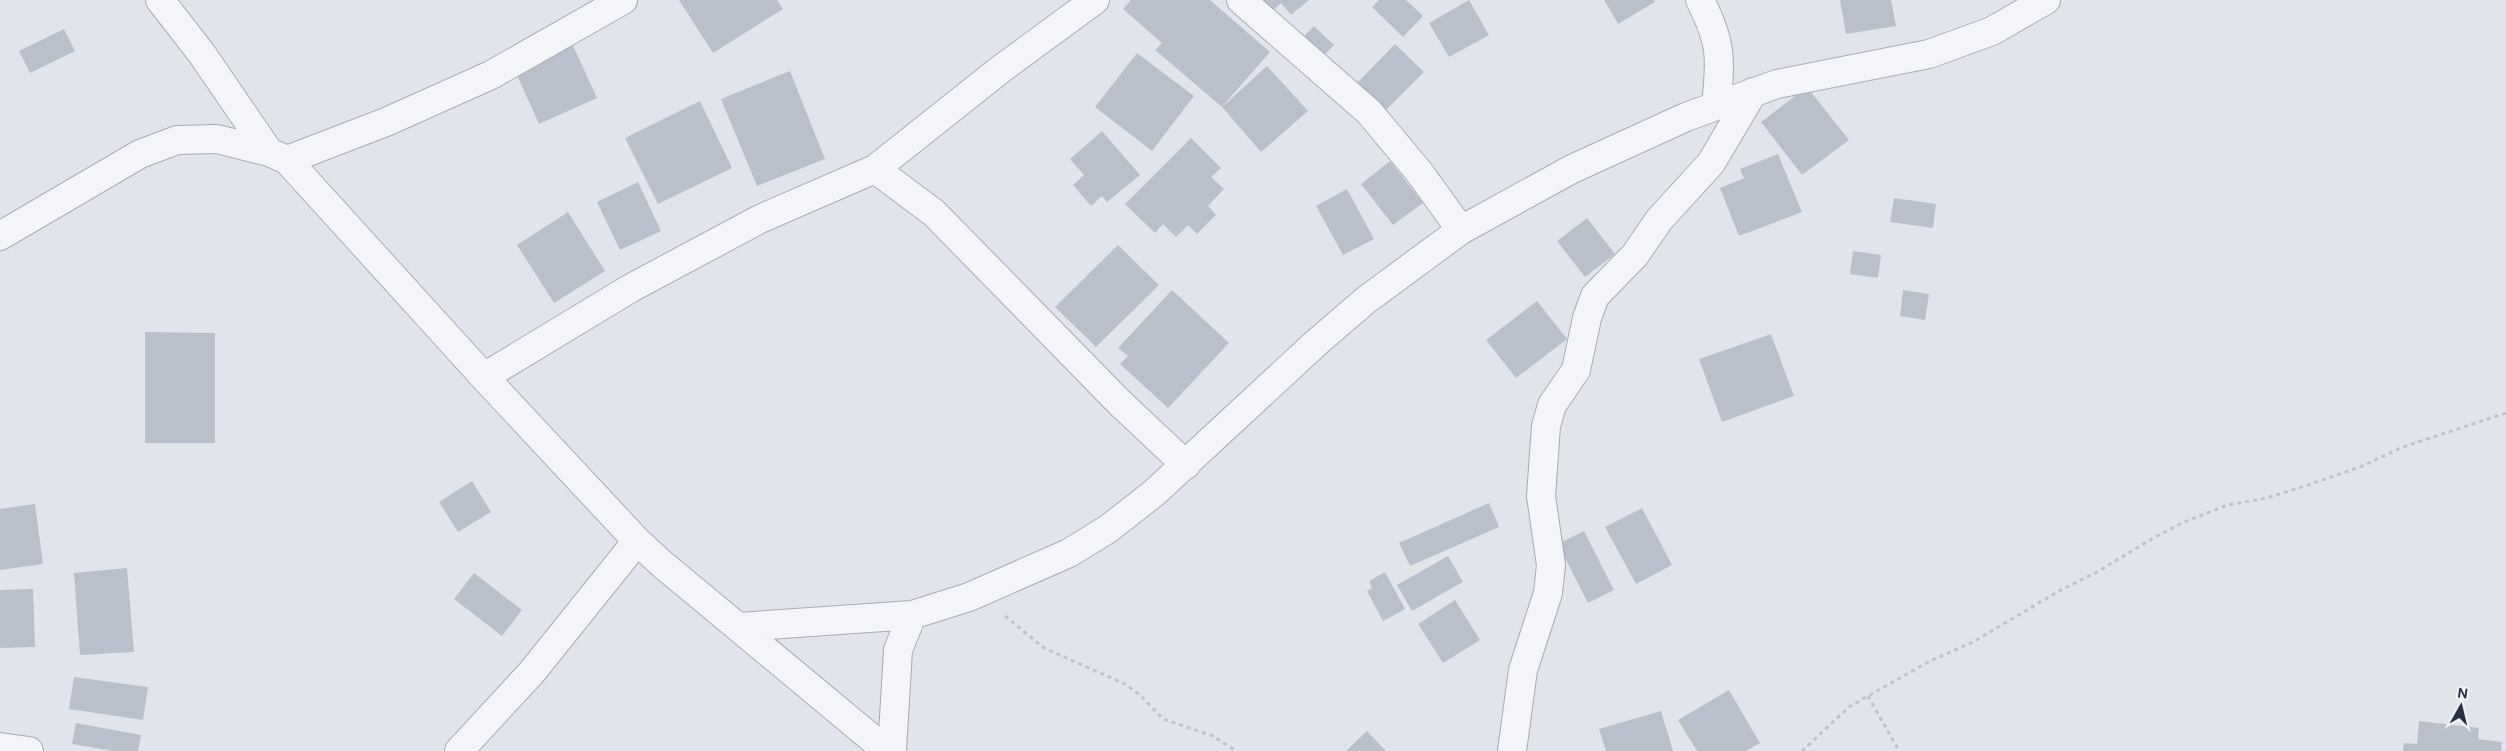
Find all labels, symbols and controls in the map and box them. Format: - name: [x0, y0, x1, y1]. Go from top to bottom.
- north arrow: [2436, 681, 2486, 731]
- text: N: [2456, 684, 2469, 703]

